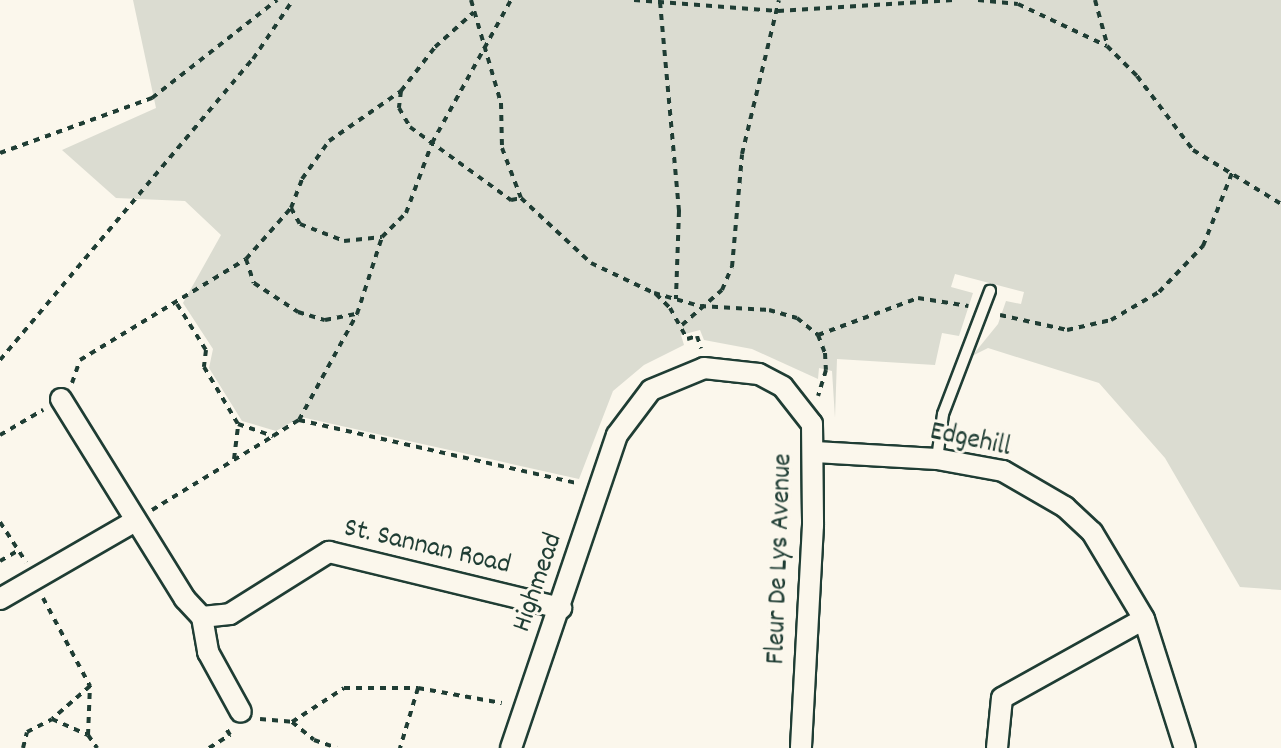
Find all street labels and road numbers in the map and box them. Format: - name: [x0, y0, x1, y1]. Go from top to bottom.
- street label: Edgehill: [927, 416, 1013, 466]
- street label: Fleur De Lys Avenue: [761, 453, 801, 665]
- street label: St. Sannan Road: [340, 513, 514, 583]
- street label: Highmead: [506, 529, 572, 637]

